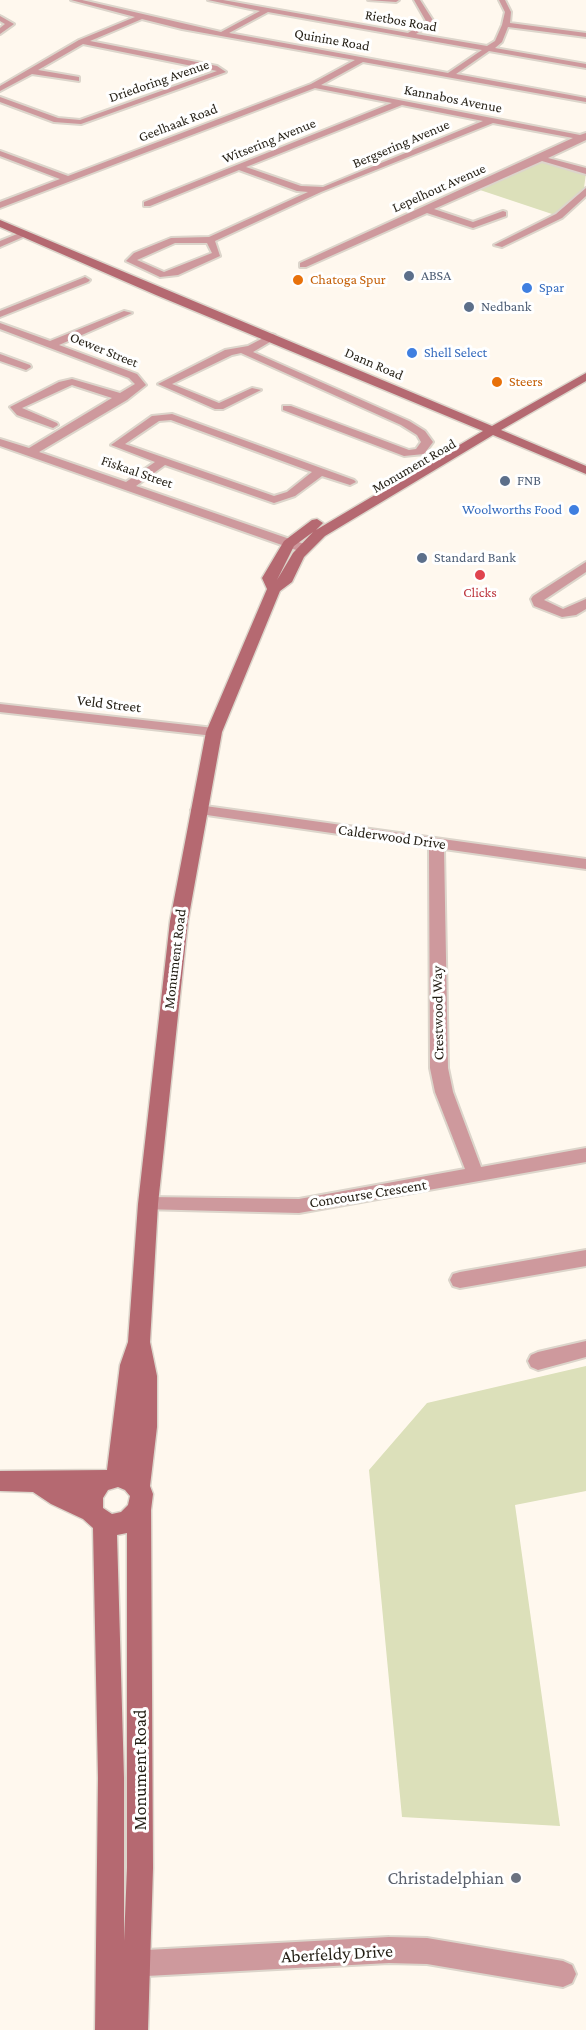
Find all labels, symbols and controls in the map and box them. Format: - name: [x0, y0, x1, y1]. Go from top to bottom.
- street label: Rietbos Road: [364, 6, 438, 36]
- street label: Quinine Road: [293, 25, 371, 55]
- street label: Driedoring Avenue: [107, 56, 211, 106]
- street label: Kannabos Avenue: [403, 81, 503, 117]
- street label: Geelhaak Road: [136, 100, 220, 146]
- street label: Witsering Avenue: [220, 115, 318, 167]
- street label: Bergsering Avenue: [350, 116, 452, 172]
- street label: Lepelhout Avenue: [390, 160, 488, 216]
- place label: ABSA: [421, 268, 451, 284]
- marker: ABSA: [402, 269, 416, 283]
- place label: Chatoga Spur: [310, 272, 386, 288]
- marker: Chatoga Spur: [291, 273, 305, 287]
- place label: Spar: [539, 280, 564, 296]
- marker: Spar: [520, 281, 534, 295]
- place label: Nedbank: [481, 299, 532, 315]
- marker: Nedbank: [462, 300, 476, 314]
- street label: Oewer Street: [67, 329, 141, 371]
- street label: Dann Road: [342, 344, 406, 384]
- place label: Shell Select: [424, 345, 487, 361]
- marker: Shell Select: [405, 346, 419, 360]
- place label: Steers: [509, 374, 543, 390]
- marker: Steers: [490, 375, 504, 389]
- street label: Monument Road: [369, 435, 459, 497]
- street label: Fiskaal Street: [99, 452, 175, 492]
- place label: FNB: [517, 473, 541, 489]
- marker: FNB: [498, 474, 512, 488]
- place label: Woolworths Food: [462, 502, 562, 518]
- marker: Woolworths Food: [567, 503, 581, 517]
- place label: Standard Bank: [434, 550, 516, 566]
- marker: Standard Bank: [415, 551, 429, 565]
- marker: Clicks: [473, 568, 487, 582]
- place label: Clicks: [463, 585, 497, 601]
- street label: Veld Street: [76, 691, 142, 717]
- street label: Calderwood Drive: [337, 821, 447, 853]
- street label: Monument Road: [160, 908, 190, 1010]
- street label: Crestwood Way: [428, 966, 448, 1060]
- street label: Concourse Crescent: [308, 1176, 428, 1212]
- street label: Monument Road: [129, 1710, 151, 1830]
- place label: Christadelphian: [387, 1867, 504, 1889]
- marker: Christadelphian: [509, 1871, 523, 1885]
- street label: Aberfeldy Drive: [281, 1940, 393, 1968]

